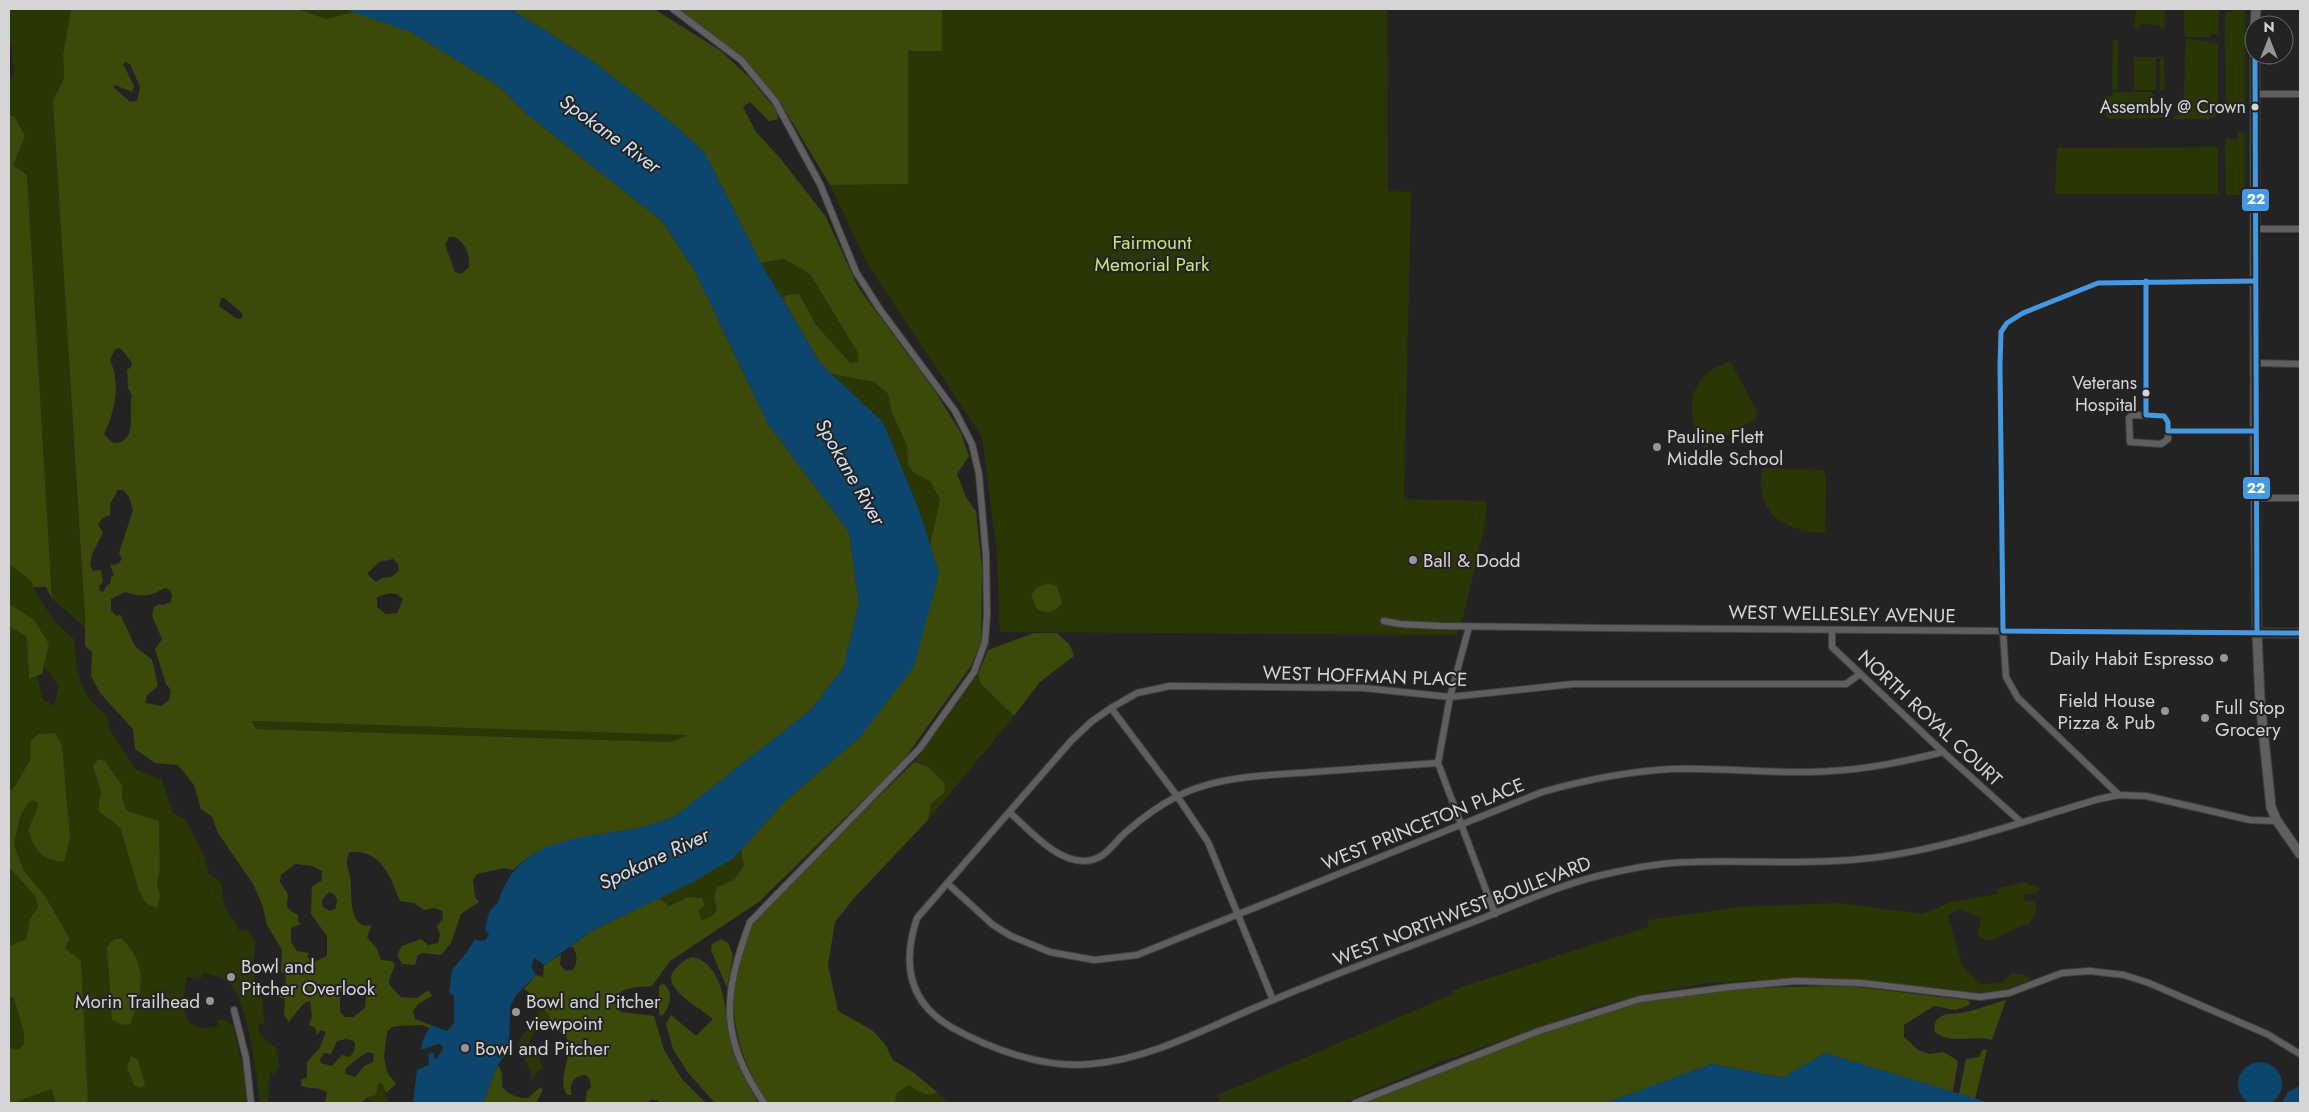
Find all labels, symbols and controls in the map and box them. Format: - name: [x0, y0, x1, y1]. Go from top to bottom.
- north arrow: [2244, 15, 2294, 65]
- text: N: [2263, 17, 2275, 37]
- water label: Spokane River: [553, 87, 668, 181]
- place label: Assembly @ Crown: [2100, 94, 2246, 120]
- marker: Assembly @ Crown: [2250, 102, 2260, 112]
- line badge: 22: [2241, 188, 2270, 212]
- text: 22: [2247, 189, 2265, 209]
- park label: Fairmount Memorial Park: [1095, 229, 1210, 278]
- place label: Veterans Hospital: [2072, 370, 2137, 418]
- marker: Veterans Hospital: [2141, 388, 2151, 398]
- water label: Spokane River: [808, 413, 893, 532]
- place label: Pauline Flett Middle School: [1667, 423, 1783, 472]
- marker: Pauline Flett Middle School: [1651, 441, 1663, 453]
- line badge: 22: [2242, 476, 2271, 500]
- text: 22: [2247, 478, 2265, 498]
- place label: Ball & Dodd: [1423, 547, 1521, 574]
- marker: Ball & Dodd: [1407, 554, 1419, 566]
- street label: WEST WELLESLEY AVENUE: [1728, 599, 1956, 629]
- street label: NORTH ROYAL COURT: [1852, 644, 2008, 792]
- place label: Daily Habit Espresso: [2049, 645, 2214, 672]
- marker: Daily Habit Espresso: [2218, 652, 2230, 664]
- street label: WEST HOFFMAN PLACE: [1262, 659, 1468, 693]
- place label: Field House Pizza & Pub: [2057, 687, 2155, 736]
- place label: Full Stop Grocery: [2215, 694, 2285, 743]
- marker: Field House Pizza & Pub: [2159, 705, 2171, 717]
- marker: Full Stop Grocery: [2199, 712, 2211, 724]
- street label: WEST PRINCETON PLACE: [1318, 771, 1528, 877]
- water label: Spokane River: [594, 820, 715, 897]
- street label: WEST NORTHWEST BOULEVARD: [1329, 849, 1595, 973]
- place label: Bowl and Pitcher Overlook: [241, 953, 376, 1002]
- marker: Bowl and Pitcher Overlook: [225, 971, 237, 983]
- place label: Morin Trailhead: [75, 988, 200, 1015]
- place label: Bowl and Pitcher viewpoint: [526, 988, 661, 1037]
- marker: Morin Trailhead: [204, 995, 216, 1007]
- marker: Bowl and Pitcher viewpoint: [510, 1006, 522, 1018]
- place label: Bowl and Pitcher: [475, 1035, 610, 1062]
- marker: Bowl and Pitcher: [459, 1042, 471, 1054]

